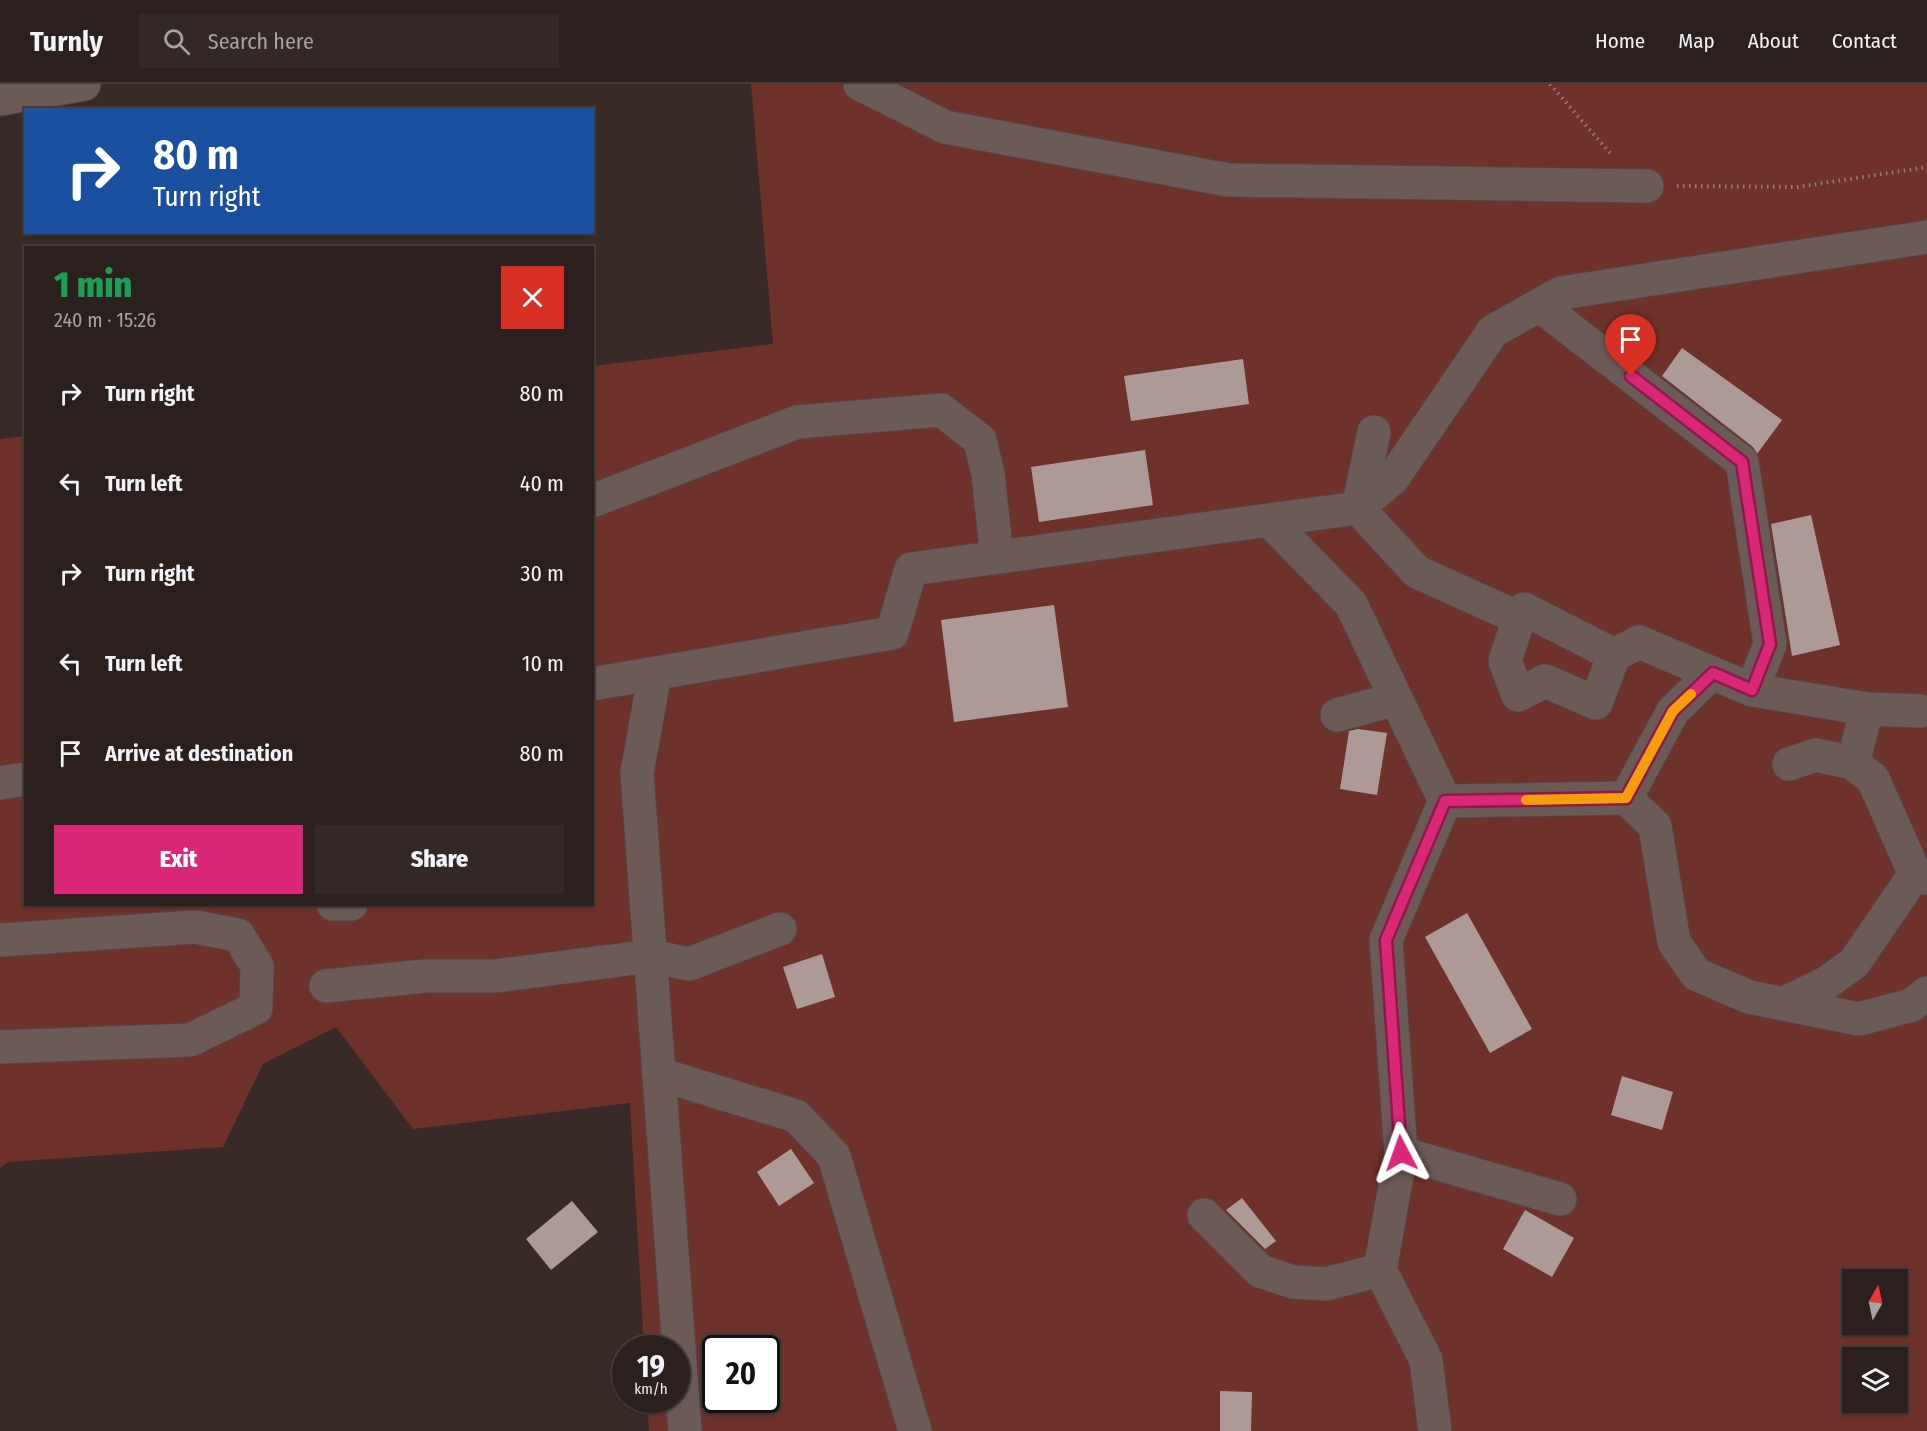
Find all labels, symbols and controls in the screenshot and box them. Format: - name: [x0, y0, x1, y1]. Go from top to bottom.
- search box: [139, 14, 559, 68]
- text: Turnly: [30, 25, 103, 58]
- icon: search: [160, 25, 193, 58]
- text: Search here: [208, 28, 314, 55]
- text: Home: [1595, 28, 1645, 54]
- text: Map: [1678, 28, 1715, 54]
- text: About: [1748, 28, 1799, 54]
- text: Contact: [1832, 28, 1897, 54]
- text: 80 m: [153, 130, 239, 180]
- icon: right: [54, 132, 132, 210]
- text: Turn right: [153, 181, 261, 213]
- text: 1 min: [54, 263, 132, 307]
- button: close: [501, 266, 564, 329]
- text: 240 m · 15:26: [54, 308, 156, 332]
- pin: [1605, 314, 1656, 376]
- icon: arrive: [1614, 323, 1647, 356]
- icon: right: [54, 377, 87, 410]
- text: Turn right: [105, 380, 194, 407]
- text: 80 m: [519, 380, 564, 407]
- icon: left: [54, 467, 87, 500]
- text: Turn left: [105, 470, 183, 497]
- text: 40 m: [520, 470, 564, 497]
- icon: right: [54, 557, 87, 590]
- text: Turn right: [105, 560, 194, 587]
- text: 30 m: [521, 560, 564, 587]
- icon: left: [54, 647, 87, 680]
- text: Turn left: [105, 650, 183, 677]
- text: 10 m: [522, 650, 564, 677]
- icon: arrive: [54, 737, 87, 770]
- text: Arrive at destination: [105, 740, 293, 767]
- text: 80 m: [519, 740, 564, 767]
- button: Exit: [54, 825, 303, 894]
- button: Share: [315, 825, 564, 894]
- position arrow: [1369, 1121, 1433, 1185]
- north arrow: [1842, 1269, 1908, 1335]
- map controls: [1842, 1269, 1908, 1413]
- speed limit sign: 20: [702, 1335, 780, 1413]
- button: layers: [1842, 1347, 1908, 1413]
- text: 19: [637, 1349, 665, 1385]
- text: km/h: [634, 1380, 668, 1398]

